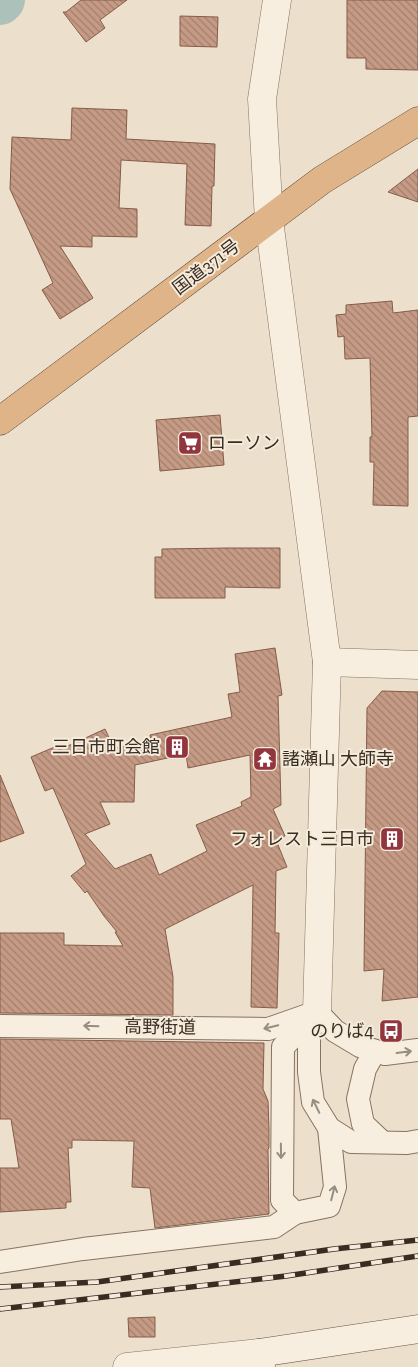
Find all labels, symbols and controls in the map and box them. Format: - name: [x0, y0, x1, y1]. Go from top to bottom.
- street label: 国道371号: [168, 235, 244, 299]
- supermarket icon: ローソン: [177, 430, 203, 456]
- place label: ローソン: [208, 432, 280, 454]
- building icon: 三日市町会館: [164, 734, 190, 760]
- place label: 三日市町会館: [52, 736, 160, 758]
- temple icon: 諸瀬山 大師寺: [252, 746, 278, 772]
- place label: 諸瀬山 大師寺: [282, 748, 394, 770]
- building icon: フォレスト三日市: [379, 826, 405, 852]
- place label: フォレスト三日市: [230, 828, 374, 850]
- street label: 高野街道: [124, 1015, 196, 1039]
- bus stop icon: のりば4: [378, 1018, 404, 1044]
- place label: のりば4: [310, 1020, 374, 1042]
- one-way arrow: [84, 1021, 100, 1031]
- one-way arrow: [263, 1023, 279, 1032]
- one-way arrow: [396, 1047, 412, 1057]
- one-way arrow: [311, 1099, 320, 1114]
- one-way arrow: [276, 1143, 286, 1159]
- one-way arrow: [328, 1185, 338, 1201]

